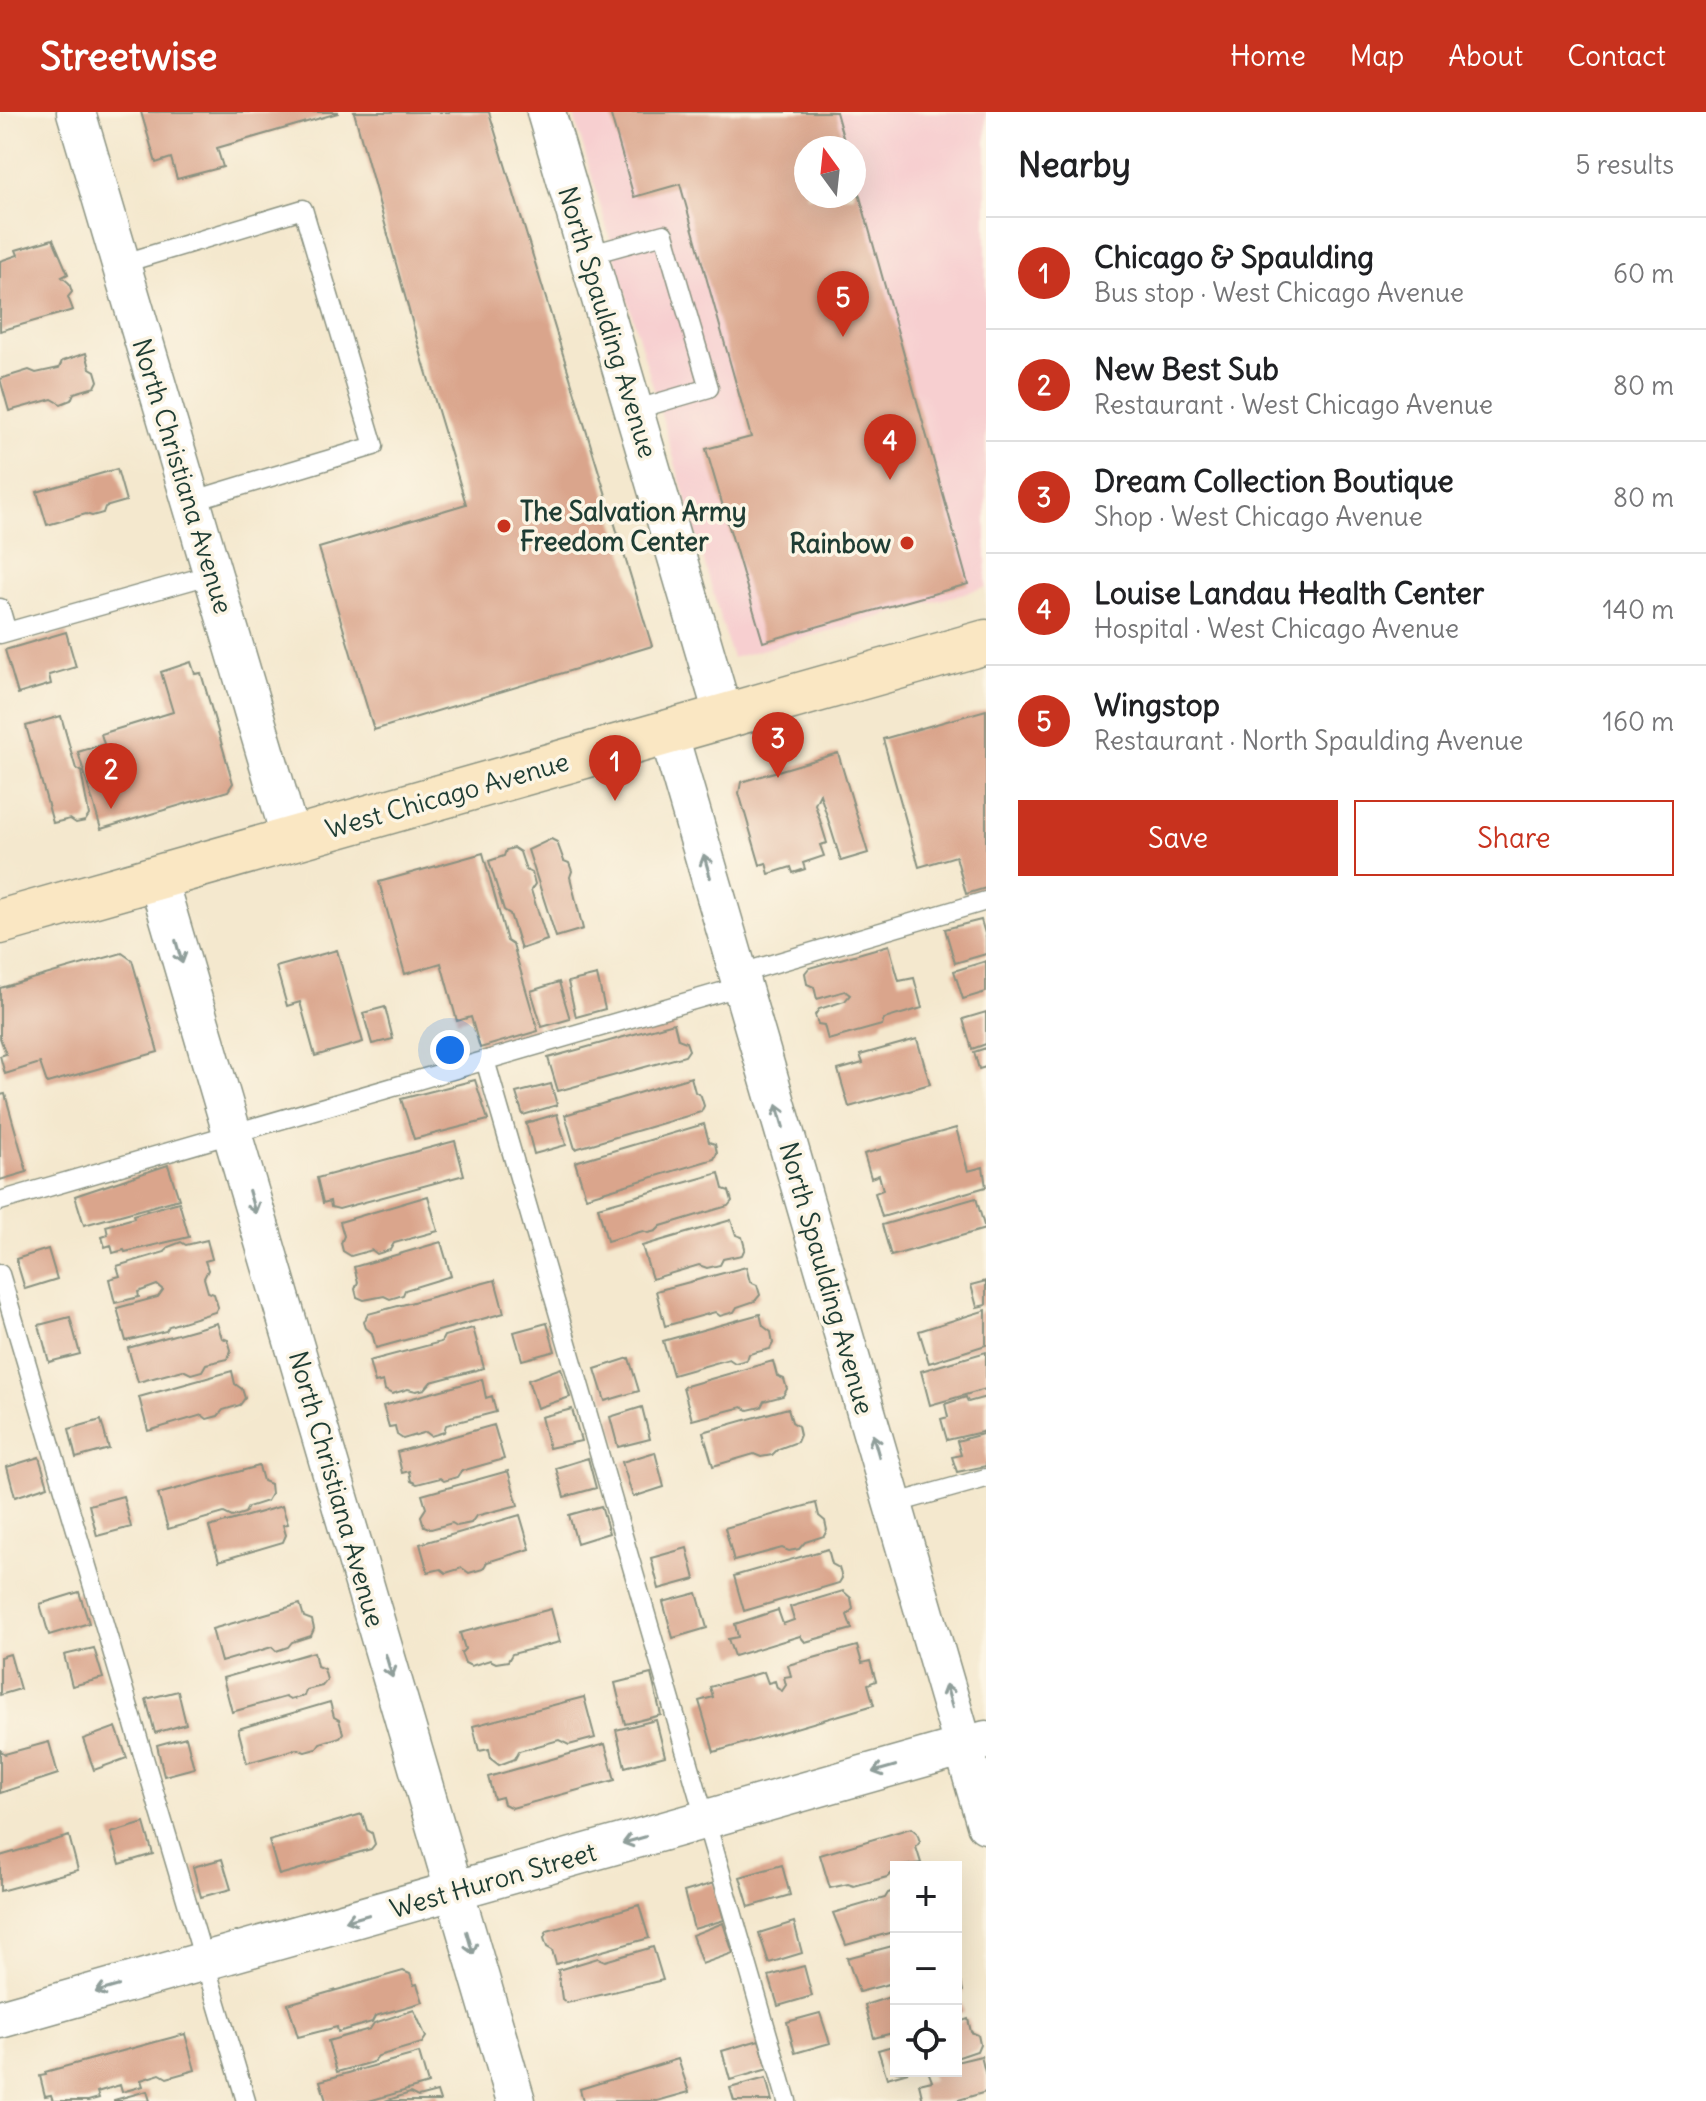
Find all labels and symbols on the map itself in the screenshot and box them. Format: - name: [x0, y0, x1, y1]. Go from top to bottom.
- north arrow: [794, 136, 866, 208]
- street label: North Spaulding Avenue: [551, 182, 665, 462]
- pin: 5: [817, 271, 869, 337]
- street label: North Christiana Avenue: [125, 334, 241, 618]
- pin: 4: [864, 414, 916, 480]
- place label: The Salvation Army Freedom Center: [520, 495, 746, 558]
- marker: The Salvation Army Freedom Center: [495, 517, 513, 535]
- place label: Rainbow: [789, 527, 892, 560]
- marker: Rainbow: [898, 534, 916, 552]
- pin: 3: [752, 712, 804, 778]
- pin: 1: [589, 735, 641, 801]
- pin: 2: [85, 743, 137, 809]
- street label: West Chicago Avenue: [322, 744, 572, 846]
- one-way arrow: [699, 854, 714, 880]
- one-way arrow: [172, 939, 187, 965]
- your location: [430, 1030, 470, 1070]
- one-way arrow: [772, 1103, 787, 1129]
- street label: North Spaulding Avenue: [772, 1138, 882, 1418]
- one-way arrow: [245, 1188, 260, 1214]
- street label: North Christiana Avenue: [282, 1347, 392, 1631]
- one-way arrow: [868, 1434, 883, 1460]
- one-way arrow: [382, 1653, 397, 1679]
- one-way arrow: [941, 1683, 956, 1709]
- one-way arrow: [872, 1763, 897, 1777]
- one-way arrow: [621, 1833, 647, 1848]
- street label: West Huron Street: [386, 1835, 600, 1925]
- one-way arrow: [344, 1911, 370, 1926]
- one-way arrow: [463, 1929, 478, 1955]
- one-way arrow: [94, 1982, 120, 1997]

